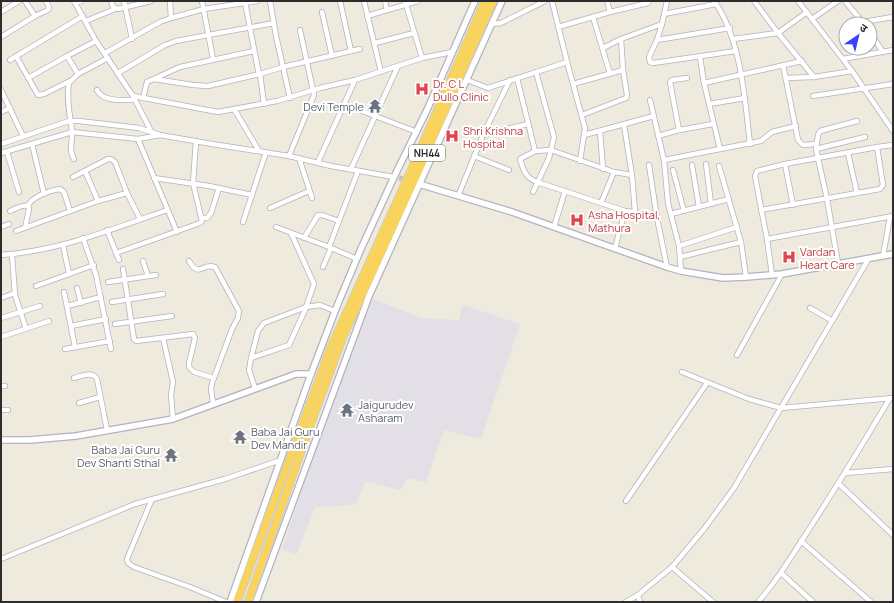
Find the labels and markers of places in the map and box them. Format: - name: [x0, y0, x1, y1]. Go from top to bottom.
- place label: Dr. C L Dullo Clinic: [433, 76, 489, 104]
- hospital icon: Dr. C L Dullo Clinic: [414, 81, 430, 97]
- temple icon: Devi Temple: [367, 98, 383, 114]
- place label: Devi Temple: [303, 99, 365, 114]
- place label: Shri Krishna Hospital: [463, 123, 523, 151]
- hospital icon: Shri Krishna Hospital: [444, 128, 460, 144]
- place label: Asha Hospital, Mathura: [588, 207, 660, 235]
- hospital icon: Asha Hospital, Mathura: [569, 212, 585, 228]
- place label: Vardan Heart Care: [800, 244, 855, 272]
- hospital icon: Vardan Heart Care: [781, 249, 797, 265]
- place label: Jaigurudev Asharam: [358, 397, 414, 425]
- temple icon: Jaigurudev Asharam: [339, 402, 355, 418]
- place label: Baba Jai Guru Dev Mandir: [251, 424, 319, 452]
- temple icon: Baba Jai Guru Dev Mandir: [232, 429, 248, 445]
- place label: Baba Jai Guru Dev Shanti Sthal: [77, 442, 160, 470]
- temple icon: Baba Jai Guru Dev Shanti Sthal: [163, 447, 179, 463]

